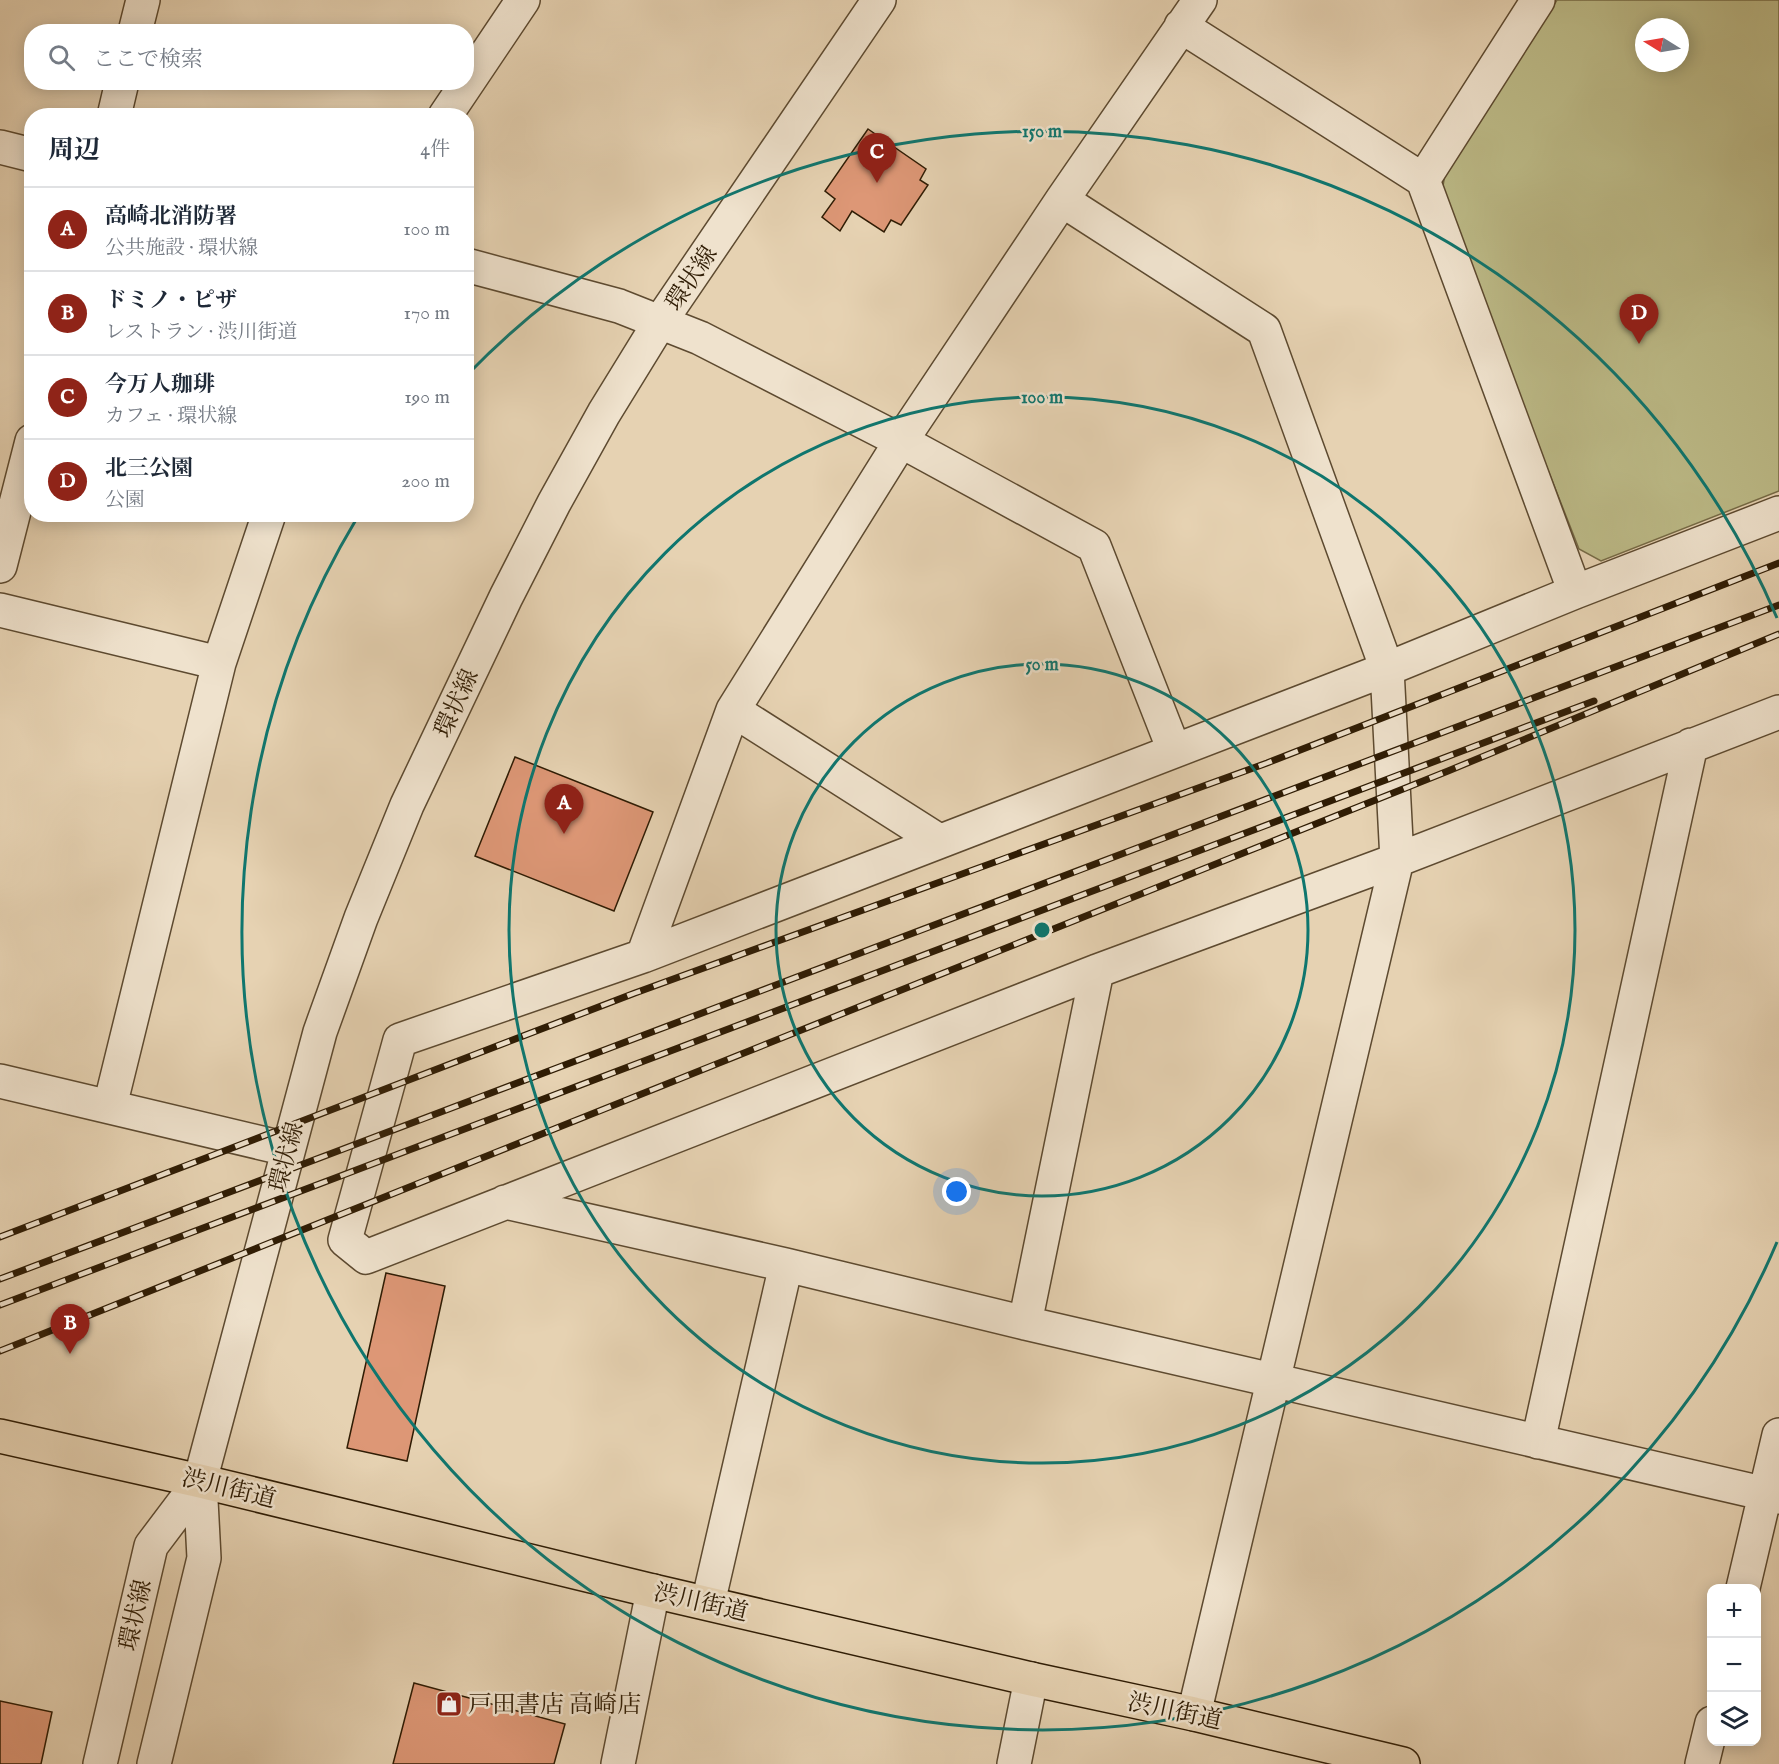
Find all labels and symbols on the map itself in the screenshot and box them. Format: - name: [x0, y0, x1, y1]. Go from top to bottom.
- north arrow: [1635, 18, 1689, 72]
- text: 150 m: [1022, 121, 1062, 144]
- pin: C: [858, 134, 896, 183]
- street label: 環状線: [659, 240, 725, 317]
- pin: D: [1620, 294, 1658, 344]
- text: 100 m: [1021, 387, 1063, 410]
- text: 50 m: [1025, 654, 1059, 677]
- street label: 環状線: [428, 664, 487, 743]
- pin: A: [544, 784, 584, 834]
- centre of rings: [1032, 920, 1052, 940]
- street label: 環状線: [263, 1119, 312, 1196]
- your location: [942, 1177, 971, 1206]
- pin: B: [50, 1304, 90, 1354]
- street label: 渋川街道: [178, 1463, 279, 1516]
- street label: 環状線: [113, 1577, 160, 1654]
- street label: 渋川街道: [650, 1578, 751, 1629]
- street label: 渋川街道: [1125, 1687, 1225, 1738]
- shop icon: 戸田書店 高崎店: [434, 1689, 464, 1719]
- place label: 戸田書店 高崎店: [468, 1690, 641, 1721]

